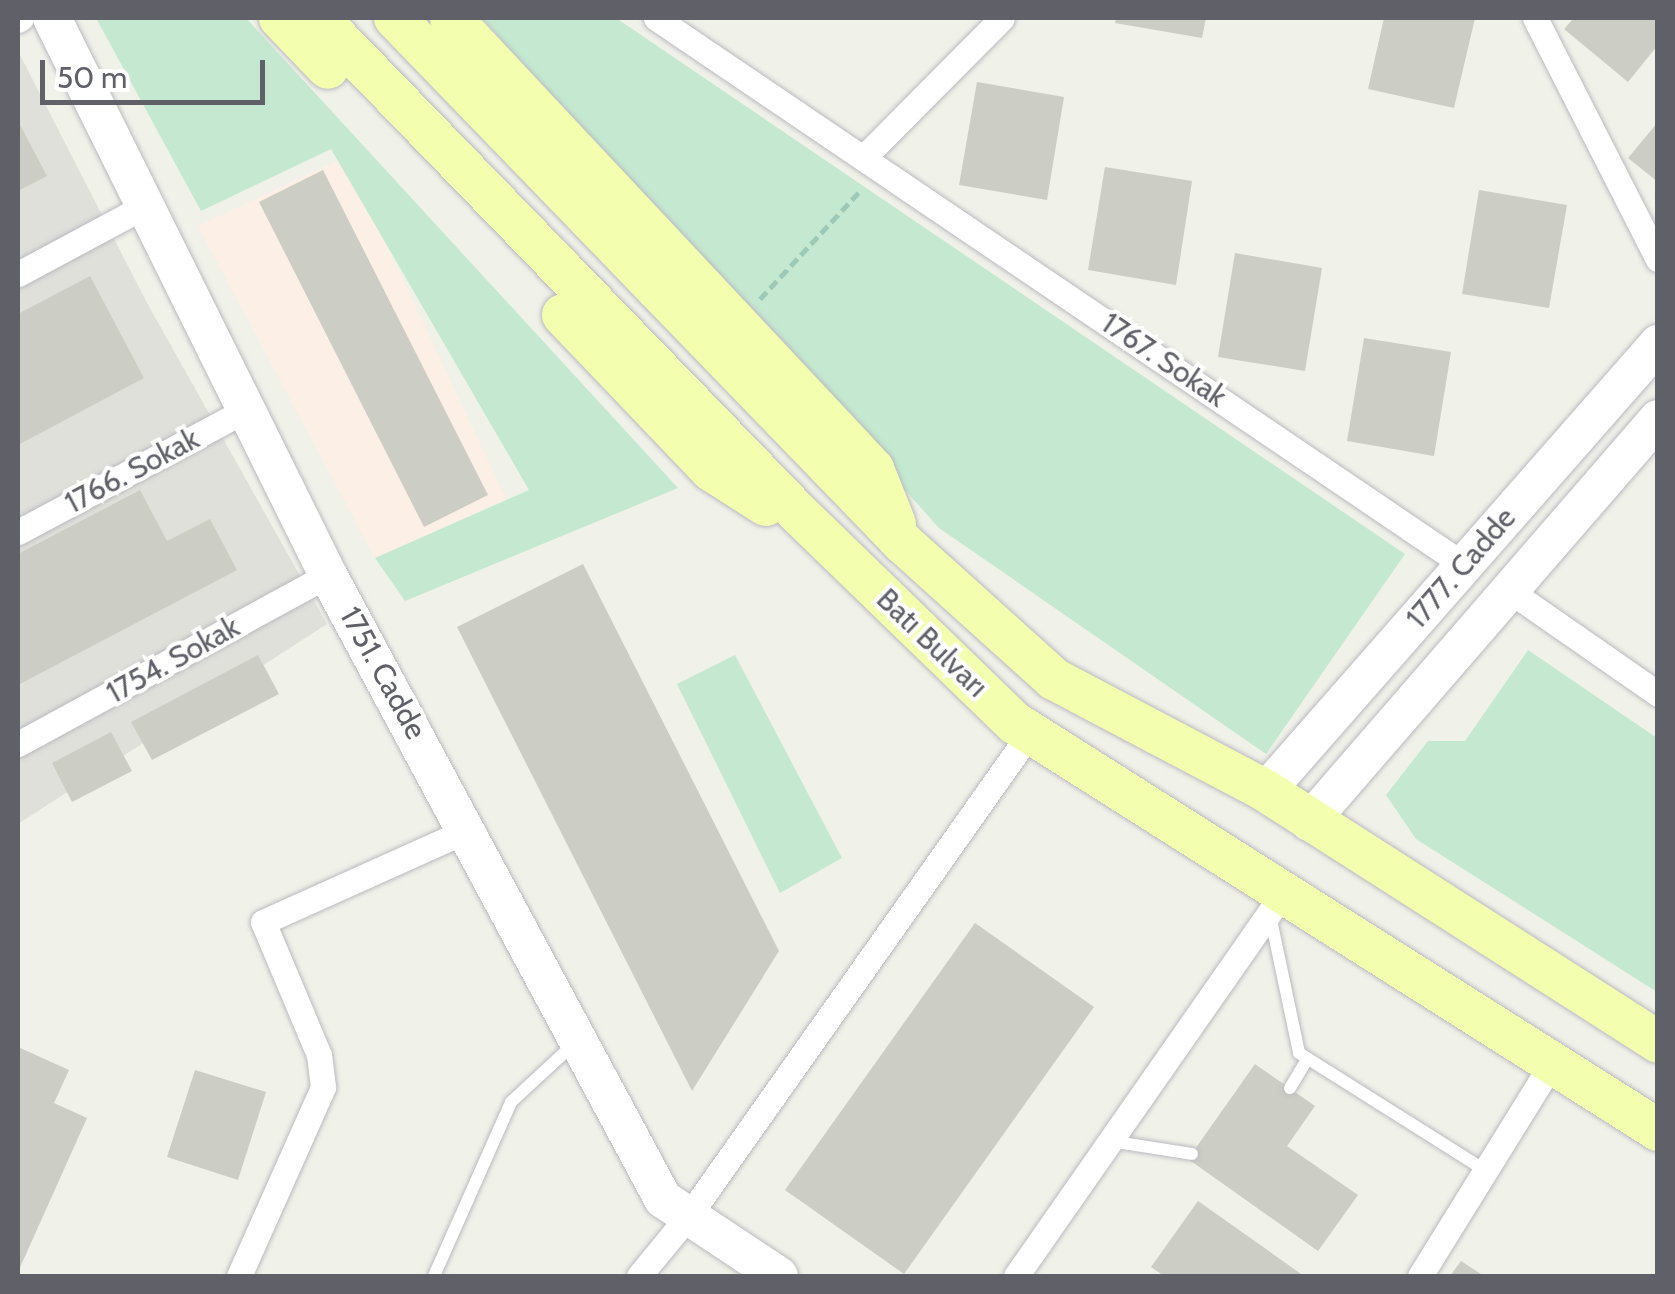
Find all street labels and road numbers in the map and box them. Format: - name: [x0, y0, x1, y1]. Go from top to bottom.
- street label: 1767. Sokak: [1095, 305, 1233, 415]
- street label: 1766. Sokak: [59, 421, 205, 521]
- street label: 1777. Cadde: [1399, 500, 1523, 636]
- street label: Batı Bulvarı: [869, 581, 995, 705]
- street label: 1751. Cadde: [332, 601, 434, 745]
- street label: 1754. Sokak: [100, 609, 246, 711]

